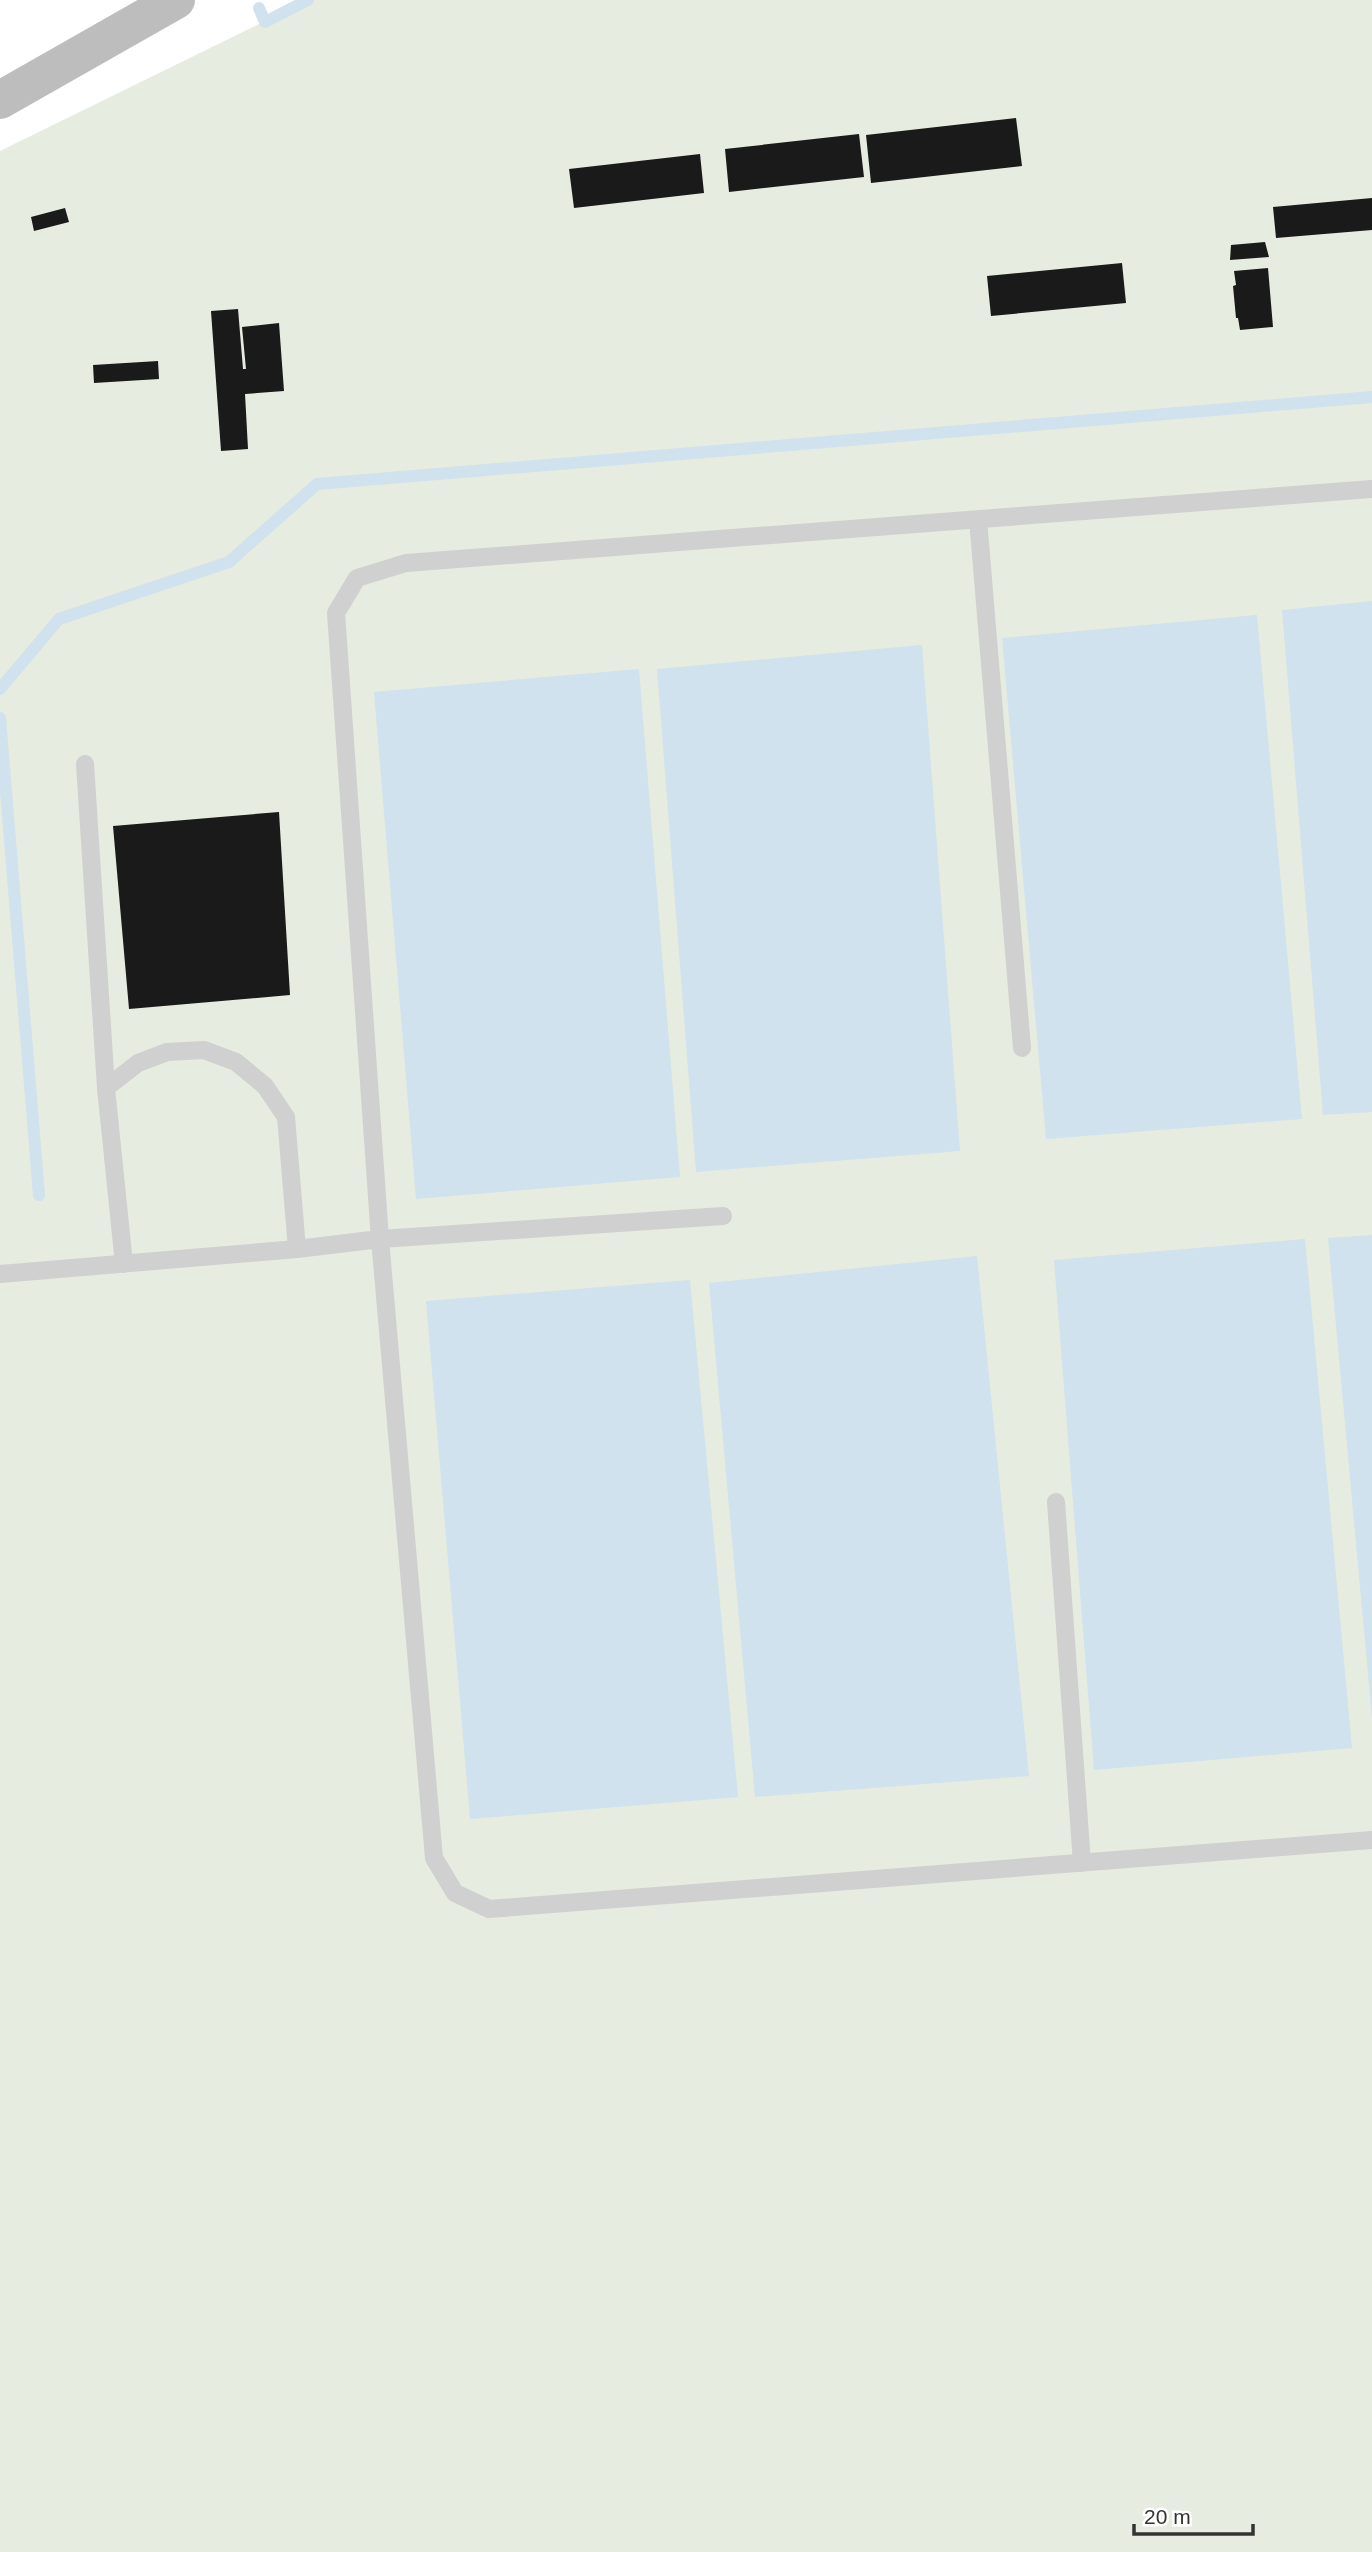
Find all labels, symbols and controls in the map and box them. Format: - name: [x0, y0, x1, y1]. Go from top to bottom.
- scale bar: [1134, 2492, 1253, 2536]
- text: 20 m: [1144, 2505, 1191, 2528]

